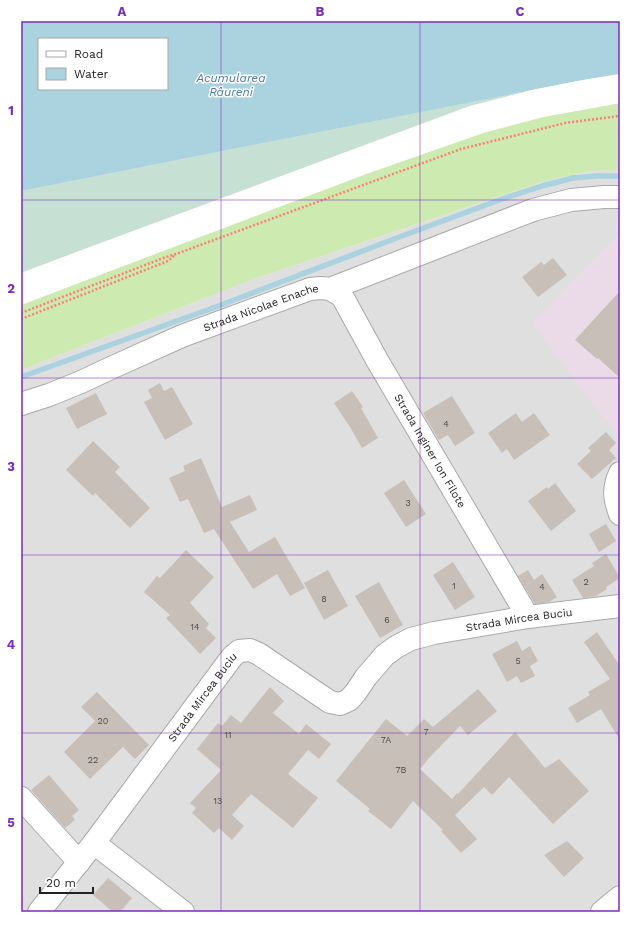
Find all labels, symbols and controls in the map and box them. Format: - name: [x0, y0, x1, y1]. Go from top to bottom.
- text: A: [118, 4, 127, 19]
- text: B: [316, 4, 325, 19]
- text: C: [516, 4, 525, 19]
- legend: [38, 38, 168, 90]
- text: Road: [74, 47, 103, 61]
- text: Water: [74, 67, 109, 81]
- water label: Acumularea Râureni: [195, 71, 266, 99]
- text: 1: [8, 103, 14, 118]
- text: 2: [7, 281, 15, 296]
- street label: Strada Nicolae Enache: [201, 282, 319, 334]
- street label: Strada Inginer Ion Filote: [392, 391, 469, 510]
- house number: 4: [443, 419, 449, 429]
- text: 3: [7, 459, 15, 474]
- house number: 3: [405, 498, 411, 508]
- house number: 2: [583, 577, 589, 587]
- house number: 1: [452, 581, 456, 591]
- house number: 4: [539, 582, 545, 592]
- house number: 8: [321, 594, 327, 604]
- street label: Strada Mircea Buciu: [465, 605, 573, 634]
- house number: 6: [384, 615, 390, 625]
- house number: 14: [190, 622, 200, 632]
- text: 4: [7, 637, 16, 652]
- street label: Strada Mircea Buciu: [165, 649, 239, 744]
- house number: 5: [515, 656, 521, 666]
- house number: 20: [98, 716, 109, 726]
- house number: 7: [423, 727, 429, 737]
- house number: 11: [224, 730, 232, 740]
- house number: 7A: [381, 735, 391, 745]
- house number: 22: [88, 755, 98, 765]
- house number: 7B: [396, 765, 407, 775]
- house number: 13: [214, 796, 222, 806]
- text: 5: [7, 815, 15, 830]
- scale bar: [40, 869, 93, 895]
- text: 20 m: [46, 876, 76, 890]

